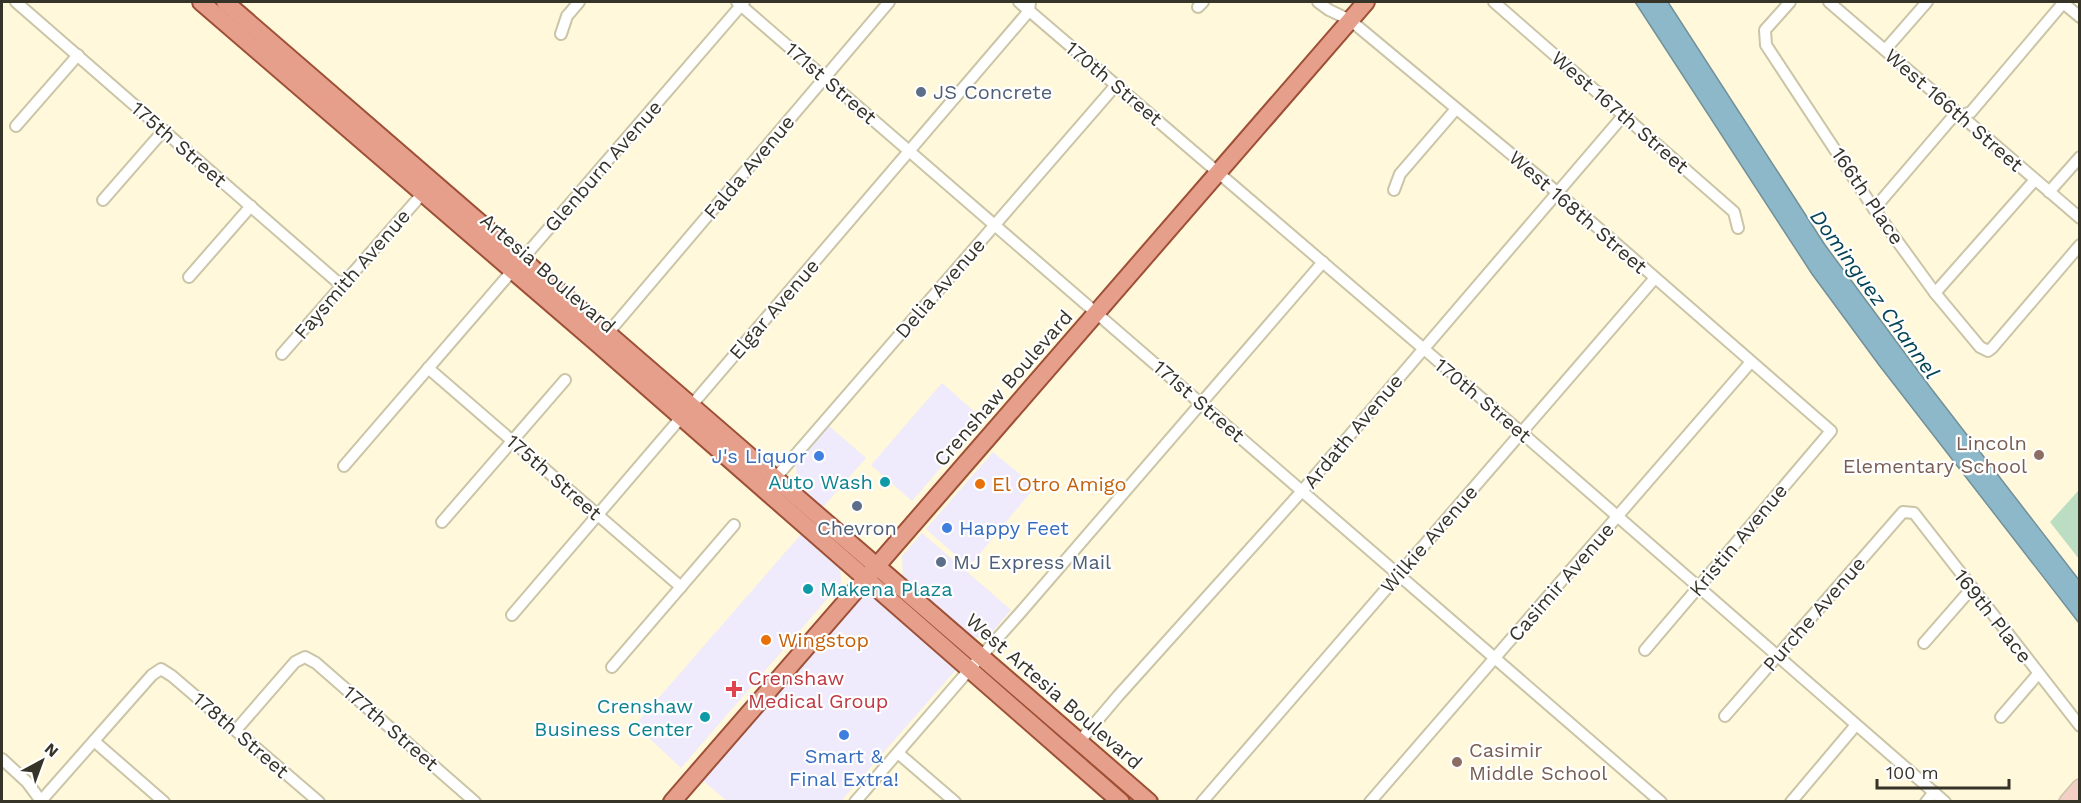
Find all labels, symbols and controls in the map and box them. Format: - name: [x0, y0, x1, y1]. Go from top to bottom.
- street label: 170th Street: [1061, 36, 1168, 131]
- street label: 171st Street: [781, 37, 882, 129]
- street label: West 166th Street: [1880, 43, 2028, 177]
- street label: West 167th Street: [1546, 46, 1694, 179]
- place label: JS Concrete: [933, 80, 1052, 104]
- marker: JS Concrete: [914, 85, 928, 99]
- street label: Glenburn Avenue: [539, 95, 667, 237]
- street label: 175th Street: [126, 96, 232, 192]
- street label: Falda Avenue: [698, 110, 800, 224]
- street label: 166th Place: [1827, 143, 1909, 249]
- street label: West 168th Street: [1504, 145, 1653, 279]
- street label: Faysmith Avenue: [289, 204, 415, 344]
- water label: Dominguez Channel: [1805, 204, 1945, 384]
- street label: Artesia Boulevard: [476, 208, 620, 338]
- street label: Delia Avenue: [890, 233, 990, 343]
- street label: Elgar Avenue: [724, 254, 824, 364]
- street label: Crenshaw Boulevard: [929, 305, 1077, 471]
- street label: 170th Street: [1430, 353, 1537, 448]
- street label: 171st Street: [1149, 355, 1250, 447]
- street label: Ardath Avenue: [1298, 369, 1408, 493]
- street label: 175th Street: [501, 429, 607, 525]
- place label: Lincoln Elementary School: [1843, 431, 2027, 478]
- place label: J's Liquor: [712, 444, 807, 468]
- marker: Lincoln Elementary School: [2032, 448, 2046, 462]
- marker: J's Liquor: [812, 449, 826, 463]
- place label: Auto Wash: [768, 470, 873, 494]
- place label: El Otro Amigo: [992, 472, 1126, 496]
- marker: Auto Wash: [878, 475, 892, 489]
- marker: El Otro Amigo: [973, 477, 987, 491]
- street label: Kristin Avenue: [1684, 479, 1792, 601]
- street label: Wilkie Avenue: [1375, 480, 1483, 598]
- marker: Chevron: [850, 499, 864, 513]
- place label: Chevron: [817, 516, 897, 540]
- place label: Happy Feet: [959, 516, 1069, 540]
- street label: Casimir Avenue: [1503, 518, 1619, 646]
- marker: Happy Feet: [940, 521, 954, 535]
- place label: MJ Express Mail: [953, 550, 1111, 574]
- street label: Purche Avenue: [1758, 552, 1870, 676]
- marker: MJ Express Mail: [934, 555, 948, 569]
- street label: 169th Place: [1949, 564, 2037, 668]
- place label: Makena Plaza: [820, 577, 953, 601]
- marker: Makena Plaza: [801, 582, 815, 596]
- street label: West Artesia Boulevard: [961, 608, 1147, 774]
- place label: Wingstop: [778, 628, 869, 652]
- marker: Wingstop: [759, 633, 773, 647]
- place label: Crenshaw Medical Group: [748, 666, 888, 713]
- street label: 177th Street: [339, 680, 444, 776]
- marker: Crenshaw Medical Group: [725, 680, 743, 698]
- street label: 178th Street: [188, 687, 294, 783]
- place label: Crenshaw Business Center: [534, 694, 693, 741]
- marker: Crenshaw Business Center: [698, 710, 712, 724]
- marker: Smart & Final Extra!: [837, 728, 851, 742]
- north arrow: [12, 731, 72, 791]
- place label: Casimir Middle School: [1469, 738, 1607, 785]
- text: N: [41, 739, 62, 761]
- place label: Smart & Final Extra!: [789, 744, 899, 791]
- scale bar: [1877, 752, 2009, 790]
- marker: Casimir Middle School: [1450, 755, 1464, 769]
- text: 100 m: [1886, 762, 1939, 783]

